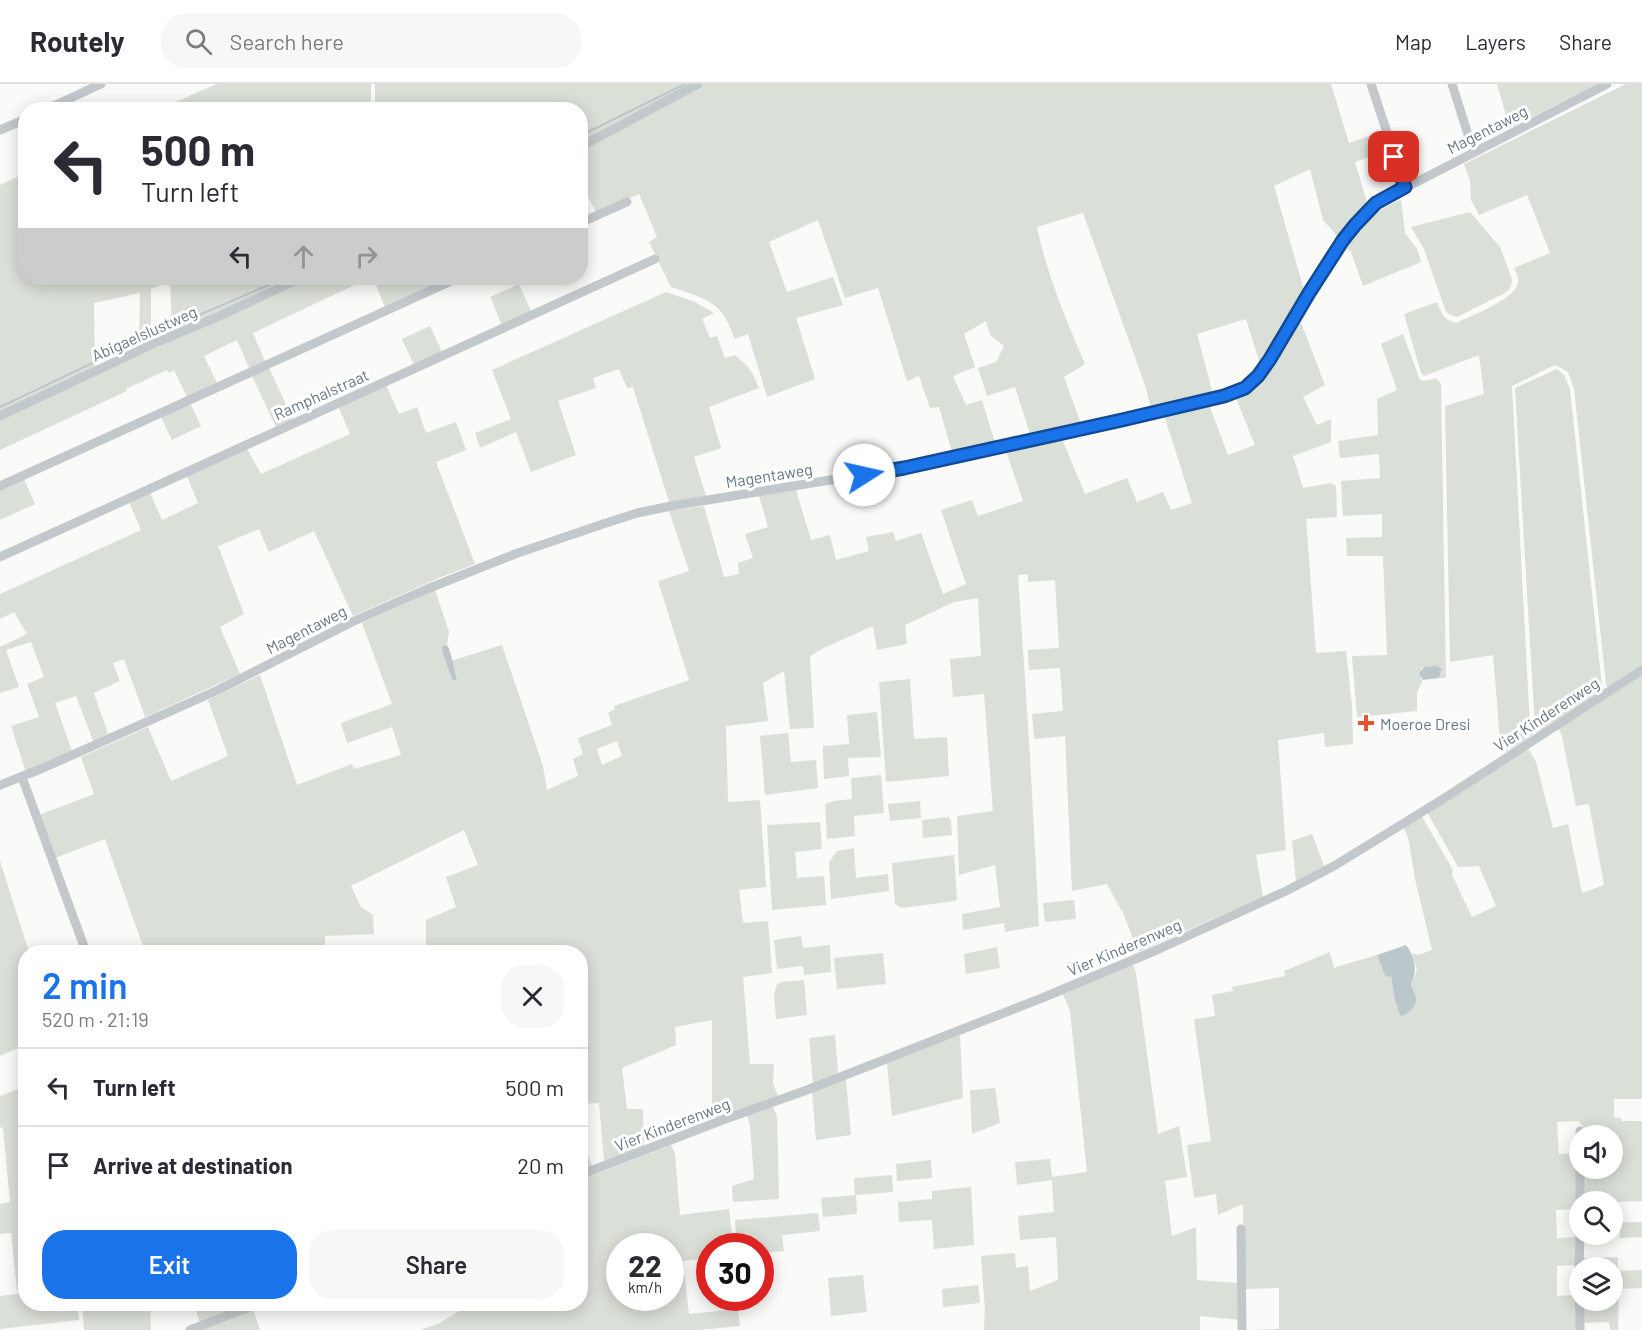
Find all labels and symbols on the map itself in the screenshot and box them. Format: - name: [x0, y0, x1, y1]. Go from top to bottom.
- street label: Magentaweg: [1444, 101, 1530, 157]
- pin: [1368, 131, 1419, 182]
- street label: Abigaelslustweg: [88, 301, 200, 365]
- street label: Ramphalstraat: [271, 365, 371, 423]
- position arrow: [832, 443, 896, 507]
- street label: Magentaweg: [724, 459, 814, 491]
- street label: Magentaweg: [263, 601, 349, 657]
- street label: Vier Kinderenweg: [1490, 673, 1602, 755]
- marker: Moeroe Dresi: [1357, 714, 1375, 732]
- place label: Moeroe Dresi: [1380, 714, 1471, 733]
- street label: Vier Kinderenweg: [1064, 914, 1184, 980]
- street label: Vier Kinderenweg: [612, 1093, 732, 1155]
- speed limit sign: 30: [696, 1233, 774, 1311]

